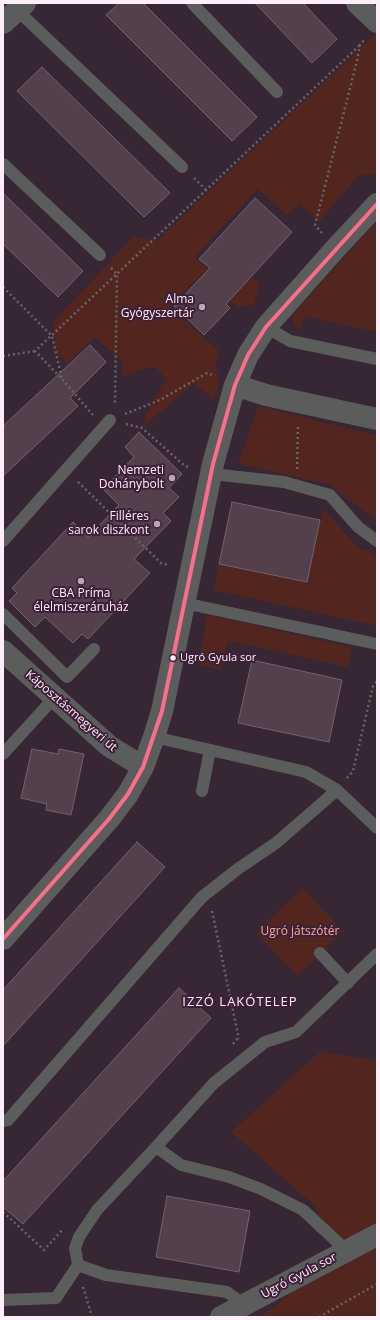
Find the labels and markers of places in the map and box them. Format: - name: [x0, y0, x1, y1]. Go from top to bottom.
- place label: Alma Gyógyszertár: [121, 293, 194, 321]
- marker: Alma Gyógyszertár: [197, 302, 207, 312]
- place label: Nemzeti Dohánybolt: [99, 464, 164, 492]
- marker: Nemzeti Dohánybolt: [167, 473, 177, 483]
- place label: Filléres sarok diszkont: [68, 510, 149, 538]
- marker: Filléres sarok diszkont: [152, 519, 162, 529]
- marker: CBA Príma élelmiszeráruház: [76, 576, 86, 586]
- place label: CBA Príma élelmiszeráruház: [33, 587, 129, 615]
- place label: Ugró Gyula sor: [180, 651, 256, 665]
- marker: Ugró Gyula sor: [168, 653, 178, 663]

